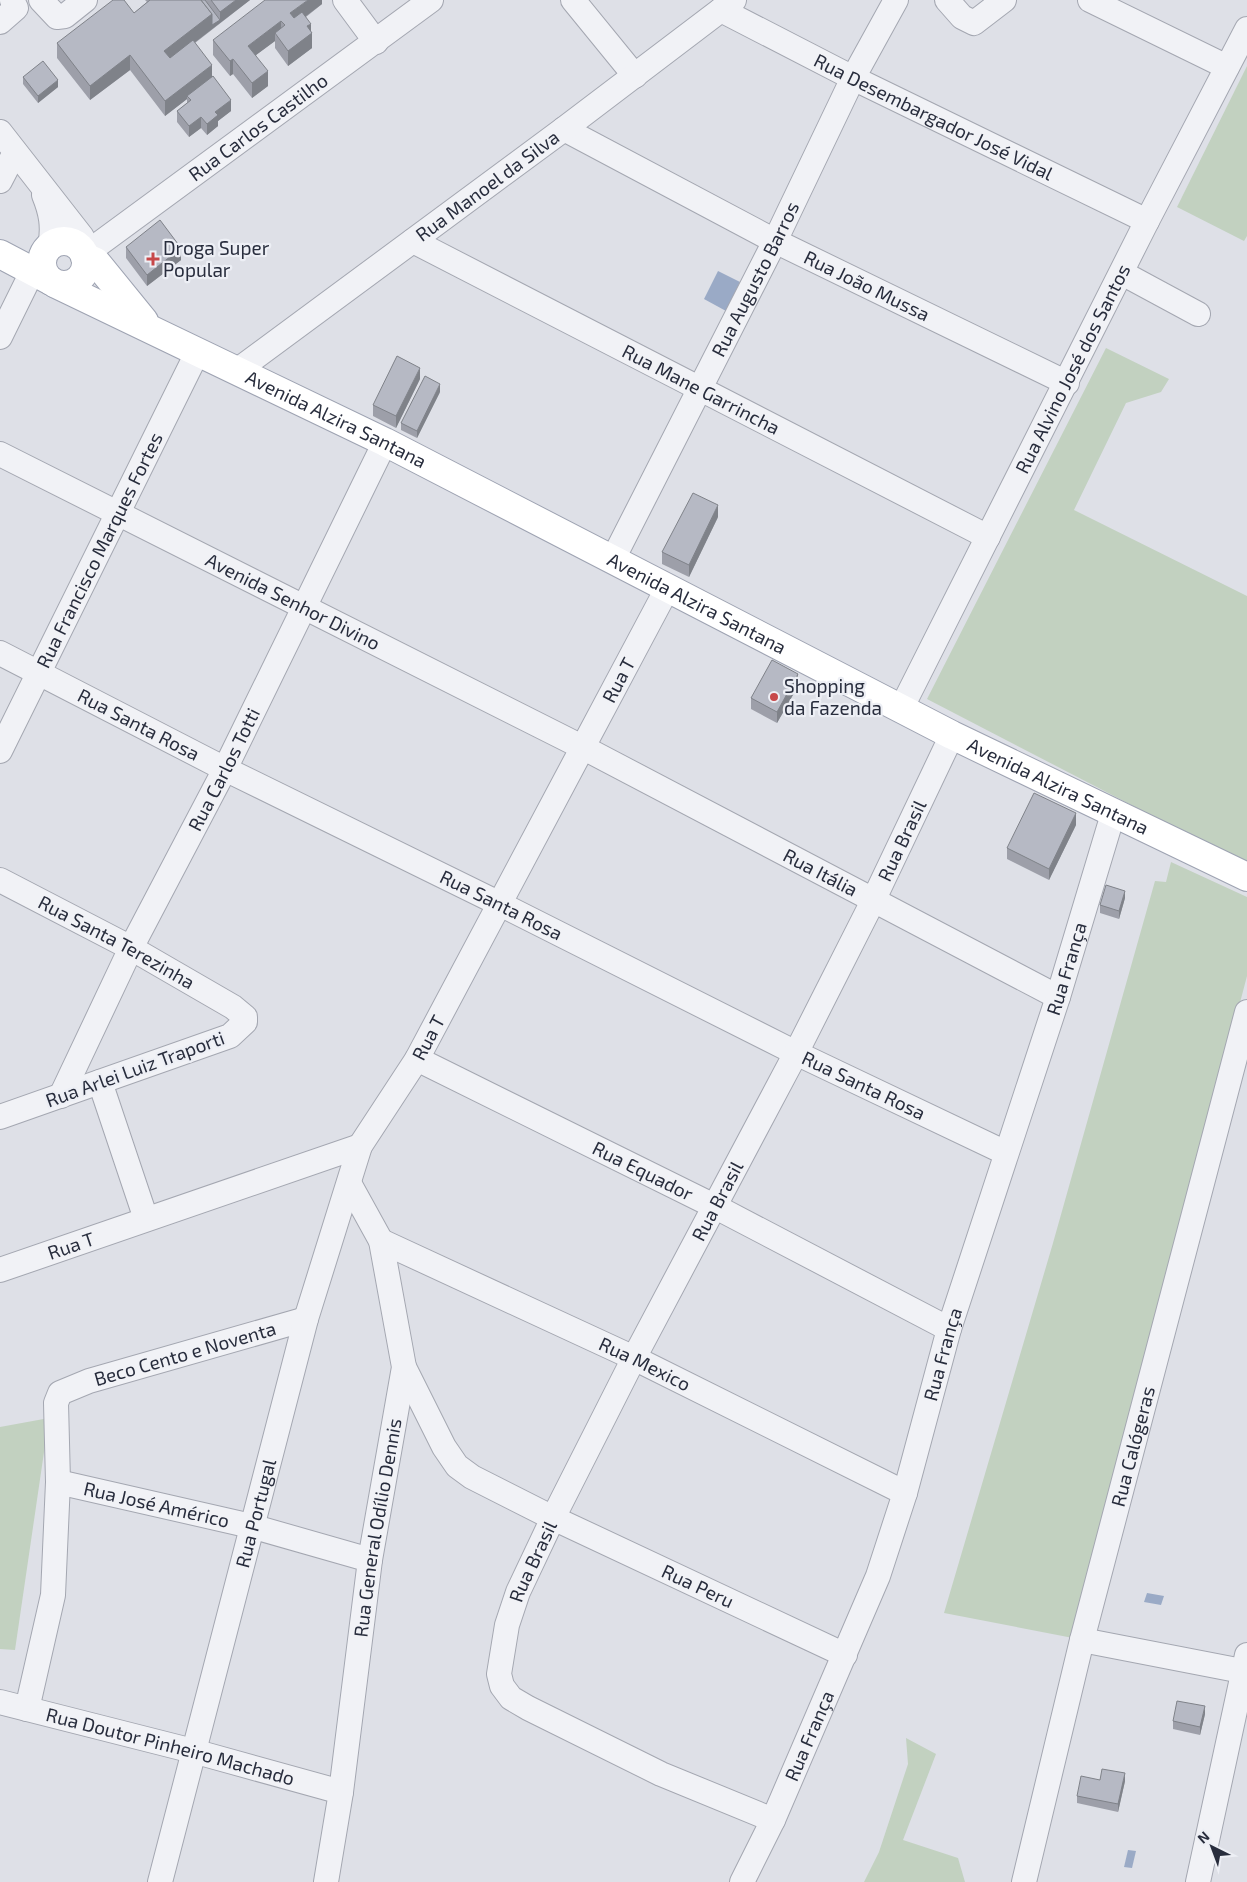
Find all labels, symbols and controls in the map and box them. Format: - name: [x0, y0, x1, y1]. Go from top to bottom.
- street label: Rua Desembargador José Vidal: [810, 48, 1057, 185]
- street label: Rua Carlos Castilho: [184, 68, 332, 185]
- street label: Rua Manoel da Silva: [411, 125, 563, 246]
- street label: Rua Augusto Barros: [706, 198, 803, 360]
- place label: Droga Super Popular: [163, 236, 270, 281]
- street label: Rua João Mussa: [800, 245, 934, 325]
- marker: Droga Super Popular: [147, 253, 159, 265]
- street label: Rua Alvino José dos Santos: [1010, 260, 1134, 477]
- street label: Rua Mane Garrincha: [619, 339, 784, 439]
- street label: Avenida Alzira Santana: [242, 365, 431, 472]
- street label: Rua Francisco Marques Fortes: [31, 428, 167, 672]
- street label: Avenida Alzira Santana: [604, 547, 790, 658]
- street label: Avenida Senhor Divino: [202, 548, 384, 655]
- street label: Rua T: [597, 653, 639, 706]
- place label: Shopping da Fazenda: [784, 674, 882, 719]
- street label: Rua Santa Rosa: [74, 683, 204, 765]
- marker: Shopping da Fazenda: [768, 691, 780, 703]
- street label: Rua Carlos Totti: [183, 704, 264, 835]
- street label: Avenida Alzira Santana: [964, 732, 1153, 839]
- street label: Rua Brasil: [872, 796, 931, 885]
- street label: Rua Itália: [780, 843, 862, 901]
- street label: Rua Santa Rosa: [436, 864, 567, 945]
- street label: Rua Santa Terezinha: [35, 890, 199, 993]
- street label: Rua França: [1041, 919, 1091, 1018]
- street label: Rua T: [406, 1011, 449, 1064]
- street label: Rua Arlei Luiz Traporti: [42, 1025, 227, 1112]
- street label: Rua Santa Rosa: [799, 1046, 929, 1124]
- street label: Rua Equador: [589, 1136, 698, 1205]
- street label: Rua Brasil: [686, 1157, 748, 1245]
- street label: Rua T: [44, 1226, 97, 1264]
- street label: Rua França: [918, 1304, 966, 1403]
- street label: Beco Cento e Noventa: [91, 1316, 278, 1390]
- street label: Rua Mexico: [596, 1332, 695, 1395]
- street label: Rua Calógeras: [1106, 1384, 1159, 1509]
- street label: Rua General Odílio Dennis: [348, 1417, 406, 1638]
- street label: Rua Portugal: [230, 1456, 280, 1570]
- street label: Rua José Américo: [82, 1476, 232, 1532]
- street label: Rua Brasil: [504, 1517, 561, 1605]
- street label: Rua Peru: [658, 1559, 738, 1612]
- street label: Rua França: [779, 1687, 838, 1784]
- street label: Rua Doutor Pinheiro Machado: [44, 1702, 297, 1790]
- north arrow: [1187, 1822, 1237, 1872]
- text: N: [1194, 1827, 1212, 1847]

